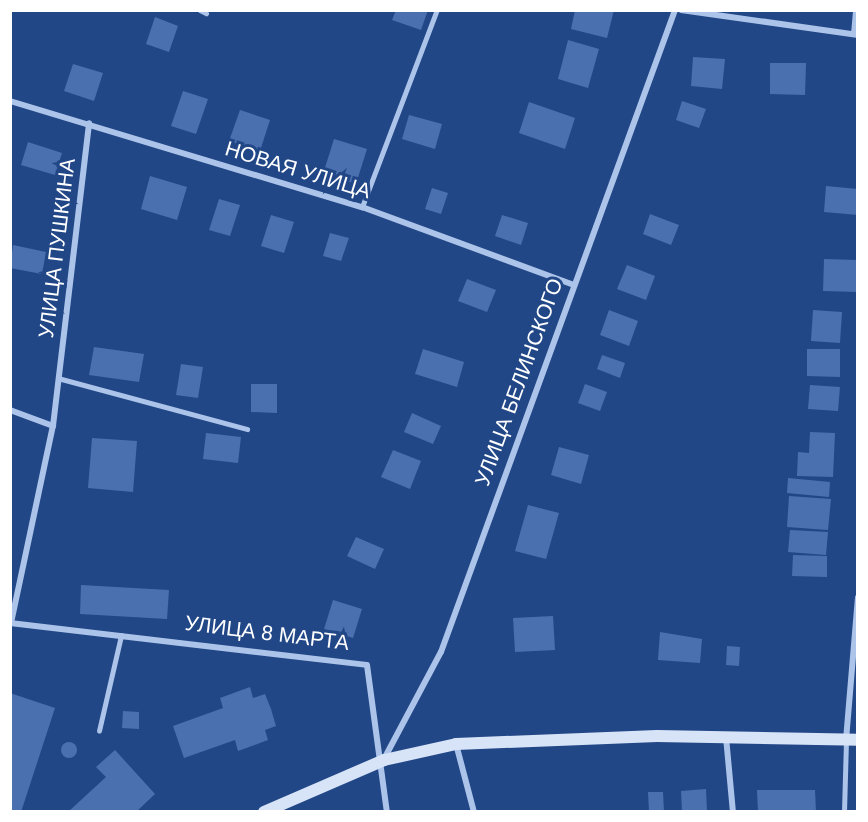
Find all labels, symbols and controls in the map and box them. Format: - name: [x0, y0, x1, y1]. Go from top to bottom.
- street label: НОВАЯ УЛИЦА: [222, 136, 374, 204]
- street label: УЛИЦА ПУШКИНА: [33, 157, 81, 339]
- street label: УЛИЦА БЕЛИНСКОГО: [470, 275, 568, 489]
- street label: УЛИЦА 8 МАРТА: [184, 610, 350, 656]

